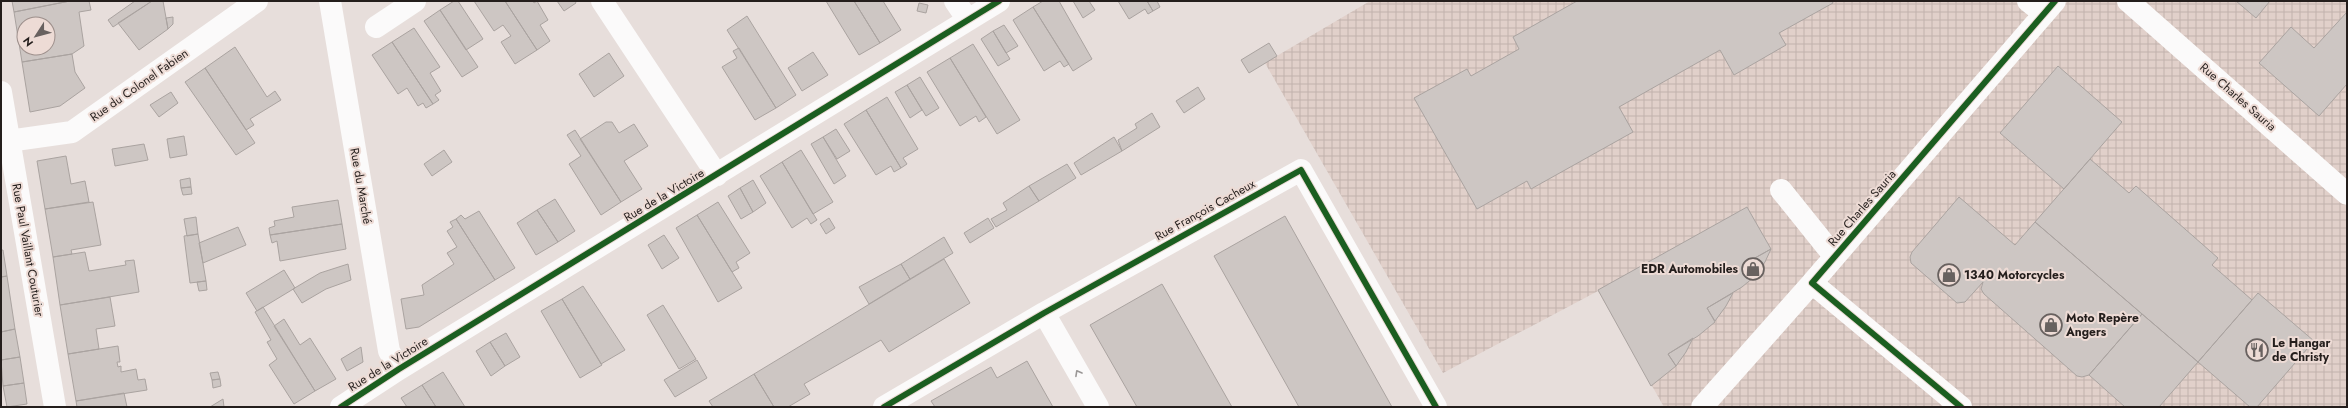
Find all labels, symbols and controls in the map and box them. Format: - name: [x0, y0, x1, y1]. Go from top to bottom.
- north arrow: [16, 16, 56, 56]
- text: N: [19, 34, 37, 50]
- street label: Rue du Colonel Fabien: [86, 44, 192, 126]
- street label: Rue Charles Sauria: [2196, 59, 2280, 136]
- street label: Rue du Marché: [345, 146, 377, 226]
- street label: Rue de la Victoire: [620, 164, 708, 226]
- street label: Rue Charles Sauria: [1824, 166, 1901, 250]
- street label: Rue François Cacheux: [1152, 174, 1259, 245]
- street label: Rue Paul Vaillant Couturier: [7, 182, 49, 319]
- shop icon: EDR Automobiles: [1740, 256, 1766, 282]
- place label: EDR Automobiles: [1641, 260, 1739, 278]
- shop icon: 1340 Motorcycles: [1936, 262, 1962, 288]
- place label: 1340 Motorcycles: [1964, 266, 2065, 284]
- place label: Moto Repère Angers: [2065, 309, 2139, 341]
- shop icon: Moto Repère Angers: [2038, 312, 2064, 338]
- street label: Rue de la Victoire: [345, 332, 431, 396]
- place label: Le Hangar de Christy: [2272, 334, 2330, 366]
- restaurant icon: Le Hangar de Christy: [2244, 337, 2270, 363]
- one-way arrow: [1076, 370, 1083, 377]

